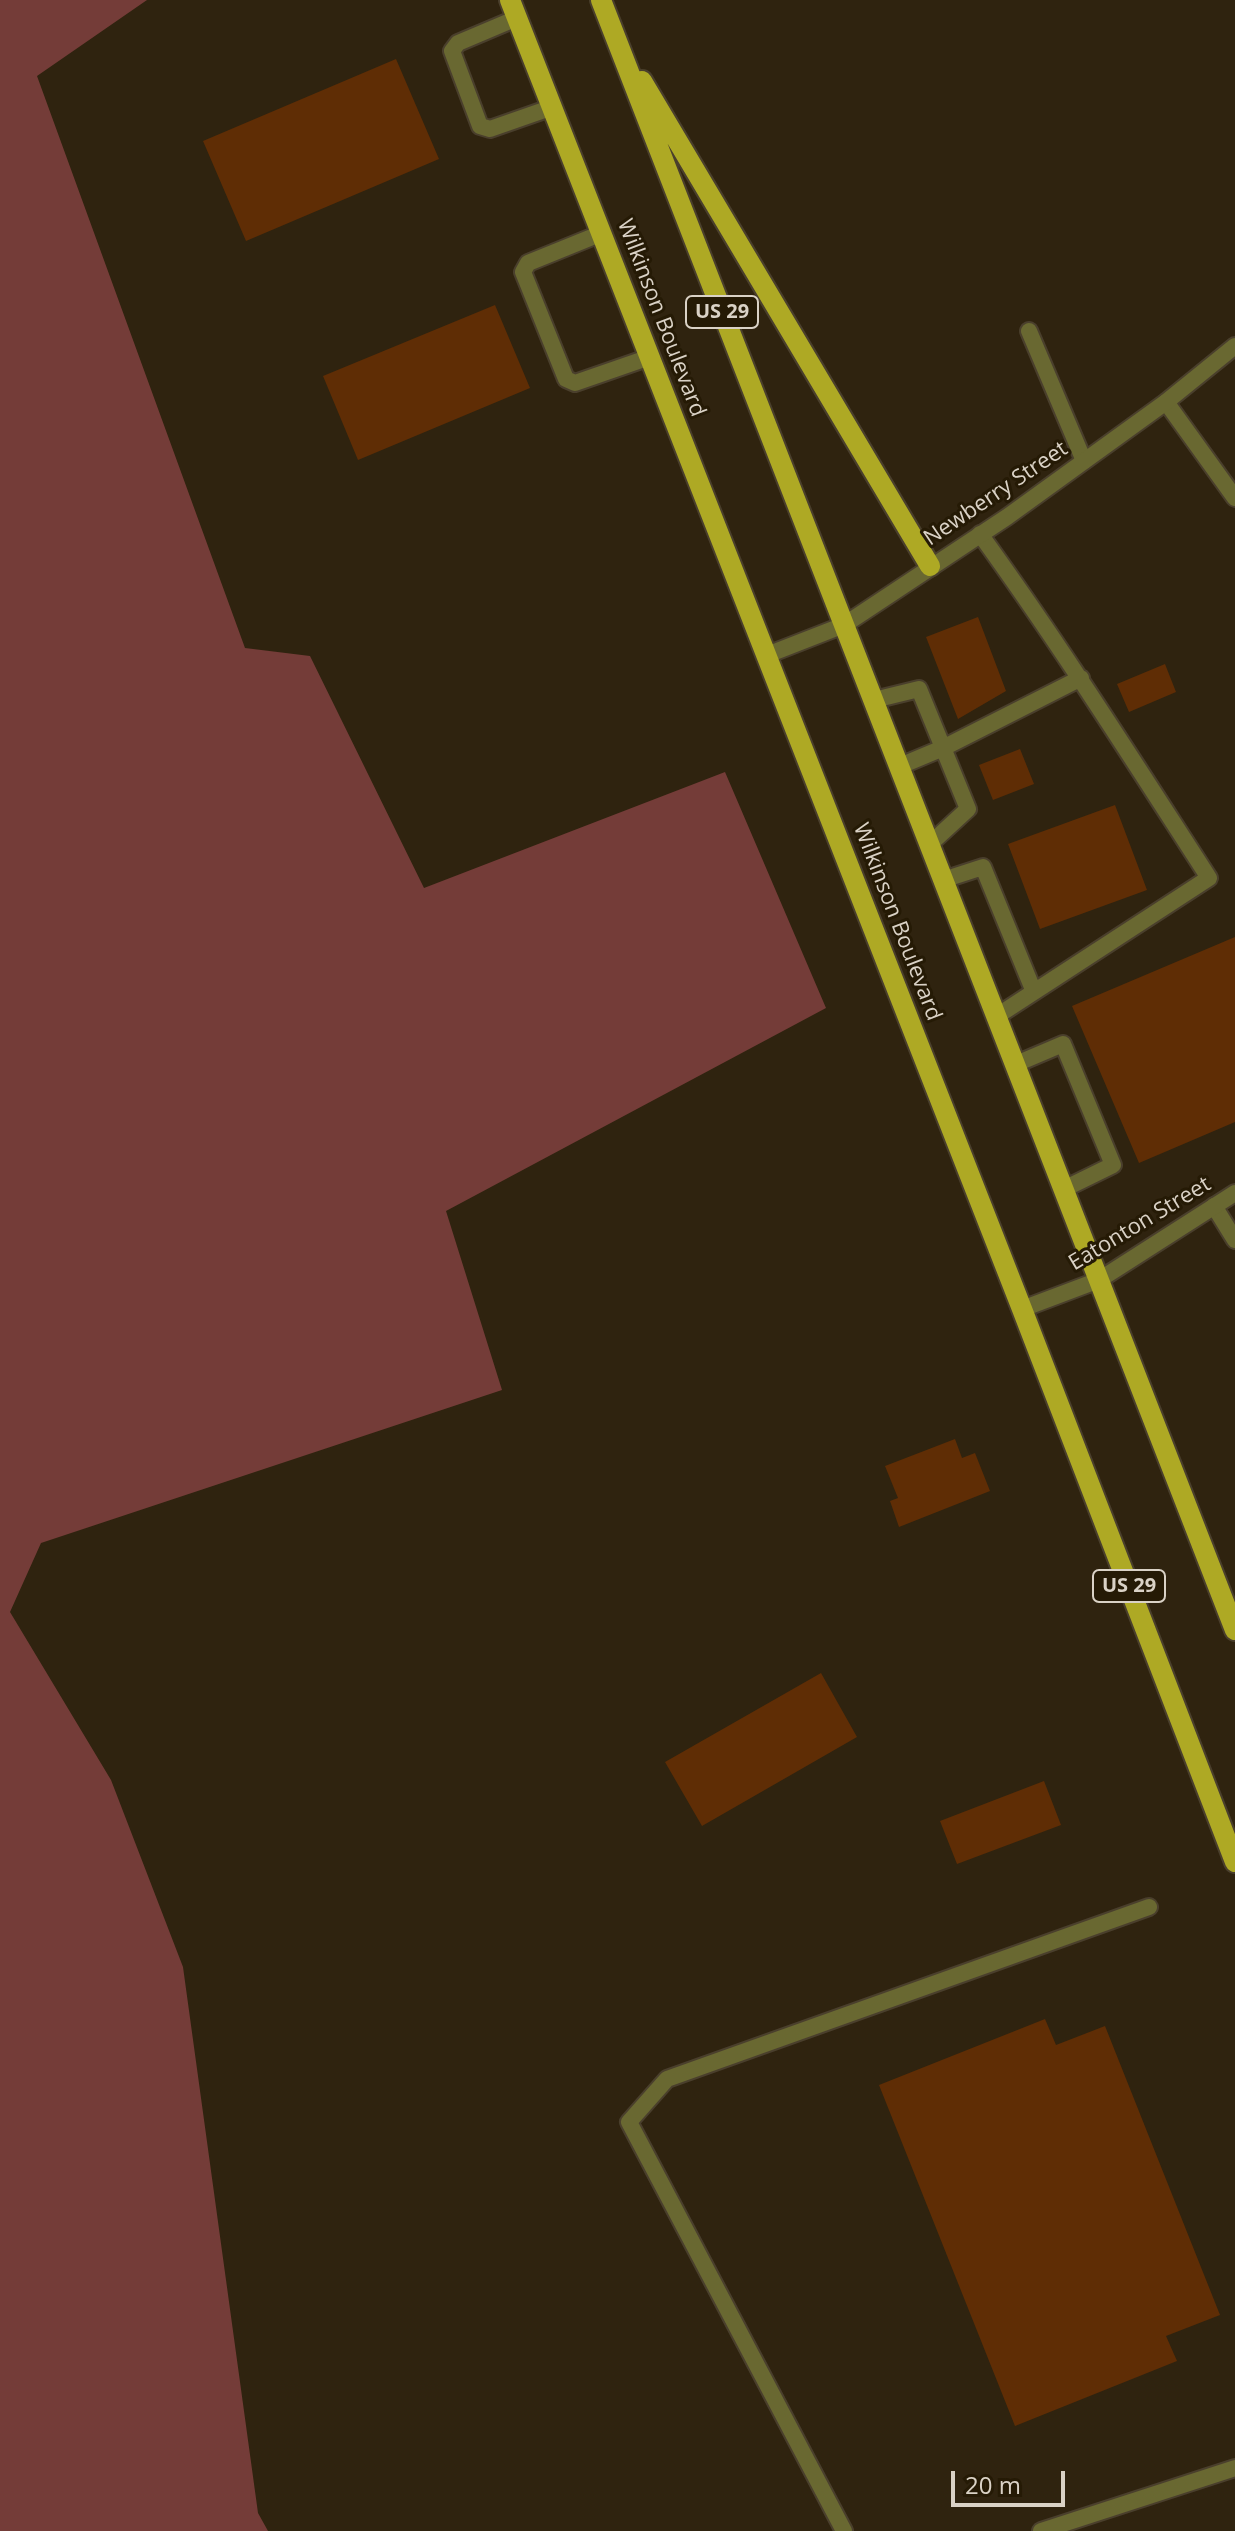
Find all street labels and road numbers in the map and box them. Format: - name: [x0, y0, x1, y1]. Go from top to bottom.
- street label: Wilkinson Boulevard: [611, 215, 711, 421]
- road number: US 29: [686, 296, 758, 328]
- street label: Newberry Street: [919, 436, 1073, 552]
- street label: Wilkinson Boulevard: [847, 819, 947, 1025]
- street label: Eatonton Street: [1064, 1171, 1216, 1277]
- road number: US 29: [1093, 1570, 1165, 1602]

